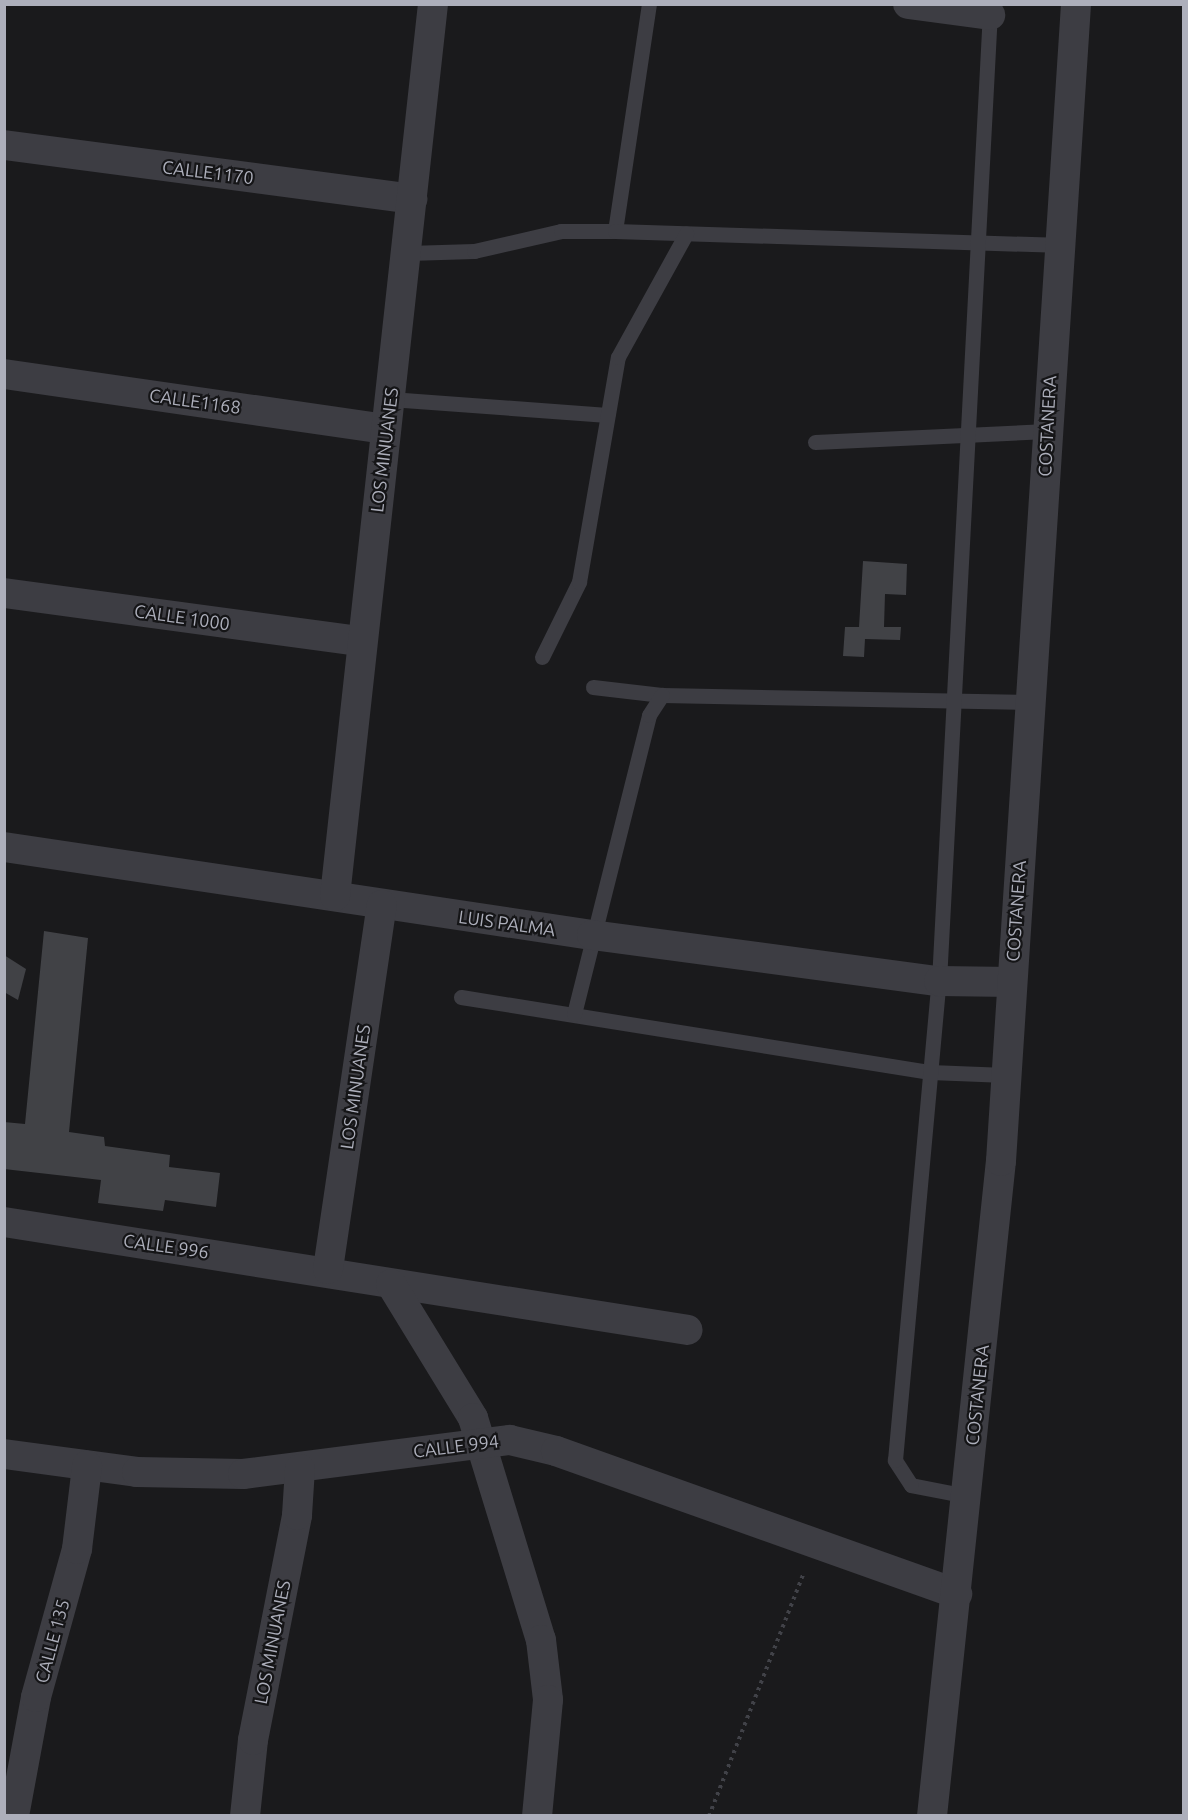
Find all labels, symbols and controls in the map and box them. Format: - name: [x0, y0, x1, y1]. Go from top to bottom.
- street label: CALLE1170: [161, 156, 255, 188]
- street label: COSTANERA: [1034, 375, 1060, 477]
- street label: CALLE1168: [148, 384, 242, 418]
- street label: LOS MINUANES: [366, 386, 402, 514]
- street label: CALLE 1000: [133, 600, 231, 634]
- street label: COSTANERA: [1002, 860, 1030, 962]
- street label: LUIS PALMA: [457, 906, 557, 940]
- street label: LOS MINUANES: [336, 1023, 374, 1151]
- street label: CALLE 996: [122, 1229, 210, 1263]
- street label: COSTANERA: [961, 1343, 993, 1447]
- street label: CALLE 994: [412, 1430, 500, 1462]
- street label: LOS MINUANES: [249, 1578, 295, 1706]
- street label: CALLE 135: [30, 1597, 74, 1685]

